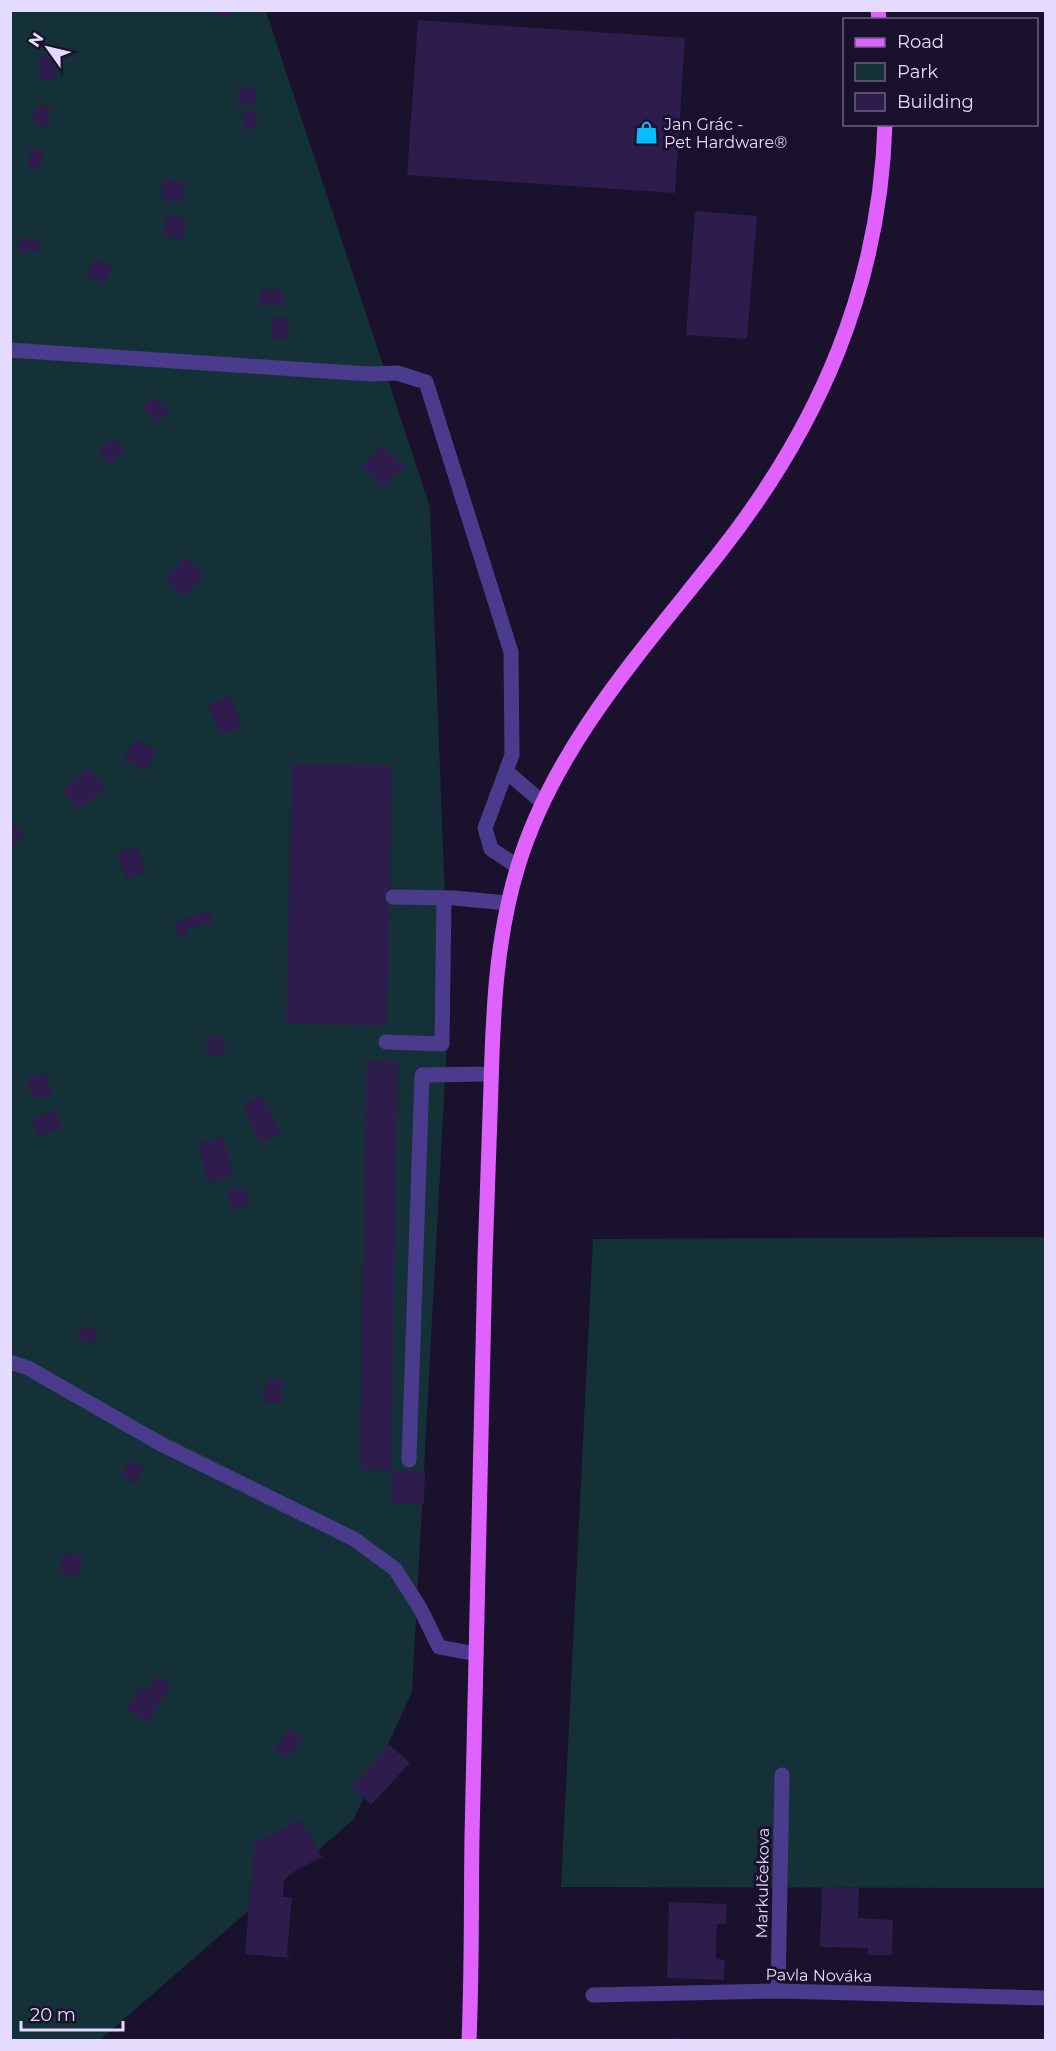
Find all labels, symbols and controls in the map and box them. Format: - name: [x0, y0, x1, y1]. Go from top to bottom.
- north arrow: [18, 18, 78, 78]
- legend: [843, 18, 1038, 126]
- text: N: [24, 29, 47, 51]
- text: Road: [897, 31, 944, 53]
- text: Park: [897, 61, 938, 83]
- text: Building: [897, 91, 974, 113]
- place label: Jan Grác - Pet Hardware®: [663, 115, 787, 152]
- shop icon: Jan Grác - Pet Hardware®: [633, 120, 659, 146]
- street label: Markulčekova: [752, 1827, 773, 1939]
- street label: Pavla Nováka: [766, 1965, 872, 1986]
- scale bar: [21, 1994, 123, 2032]
- text: 20 m: [30, 2004, 76, 2026]

